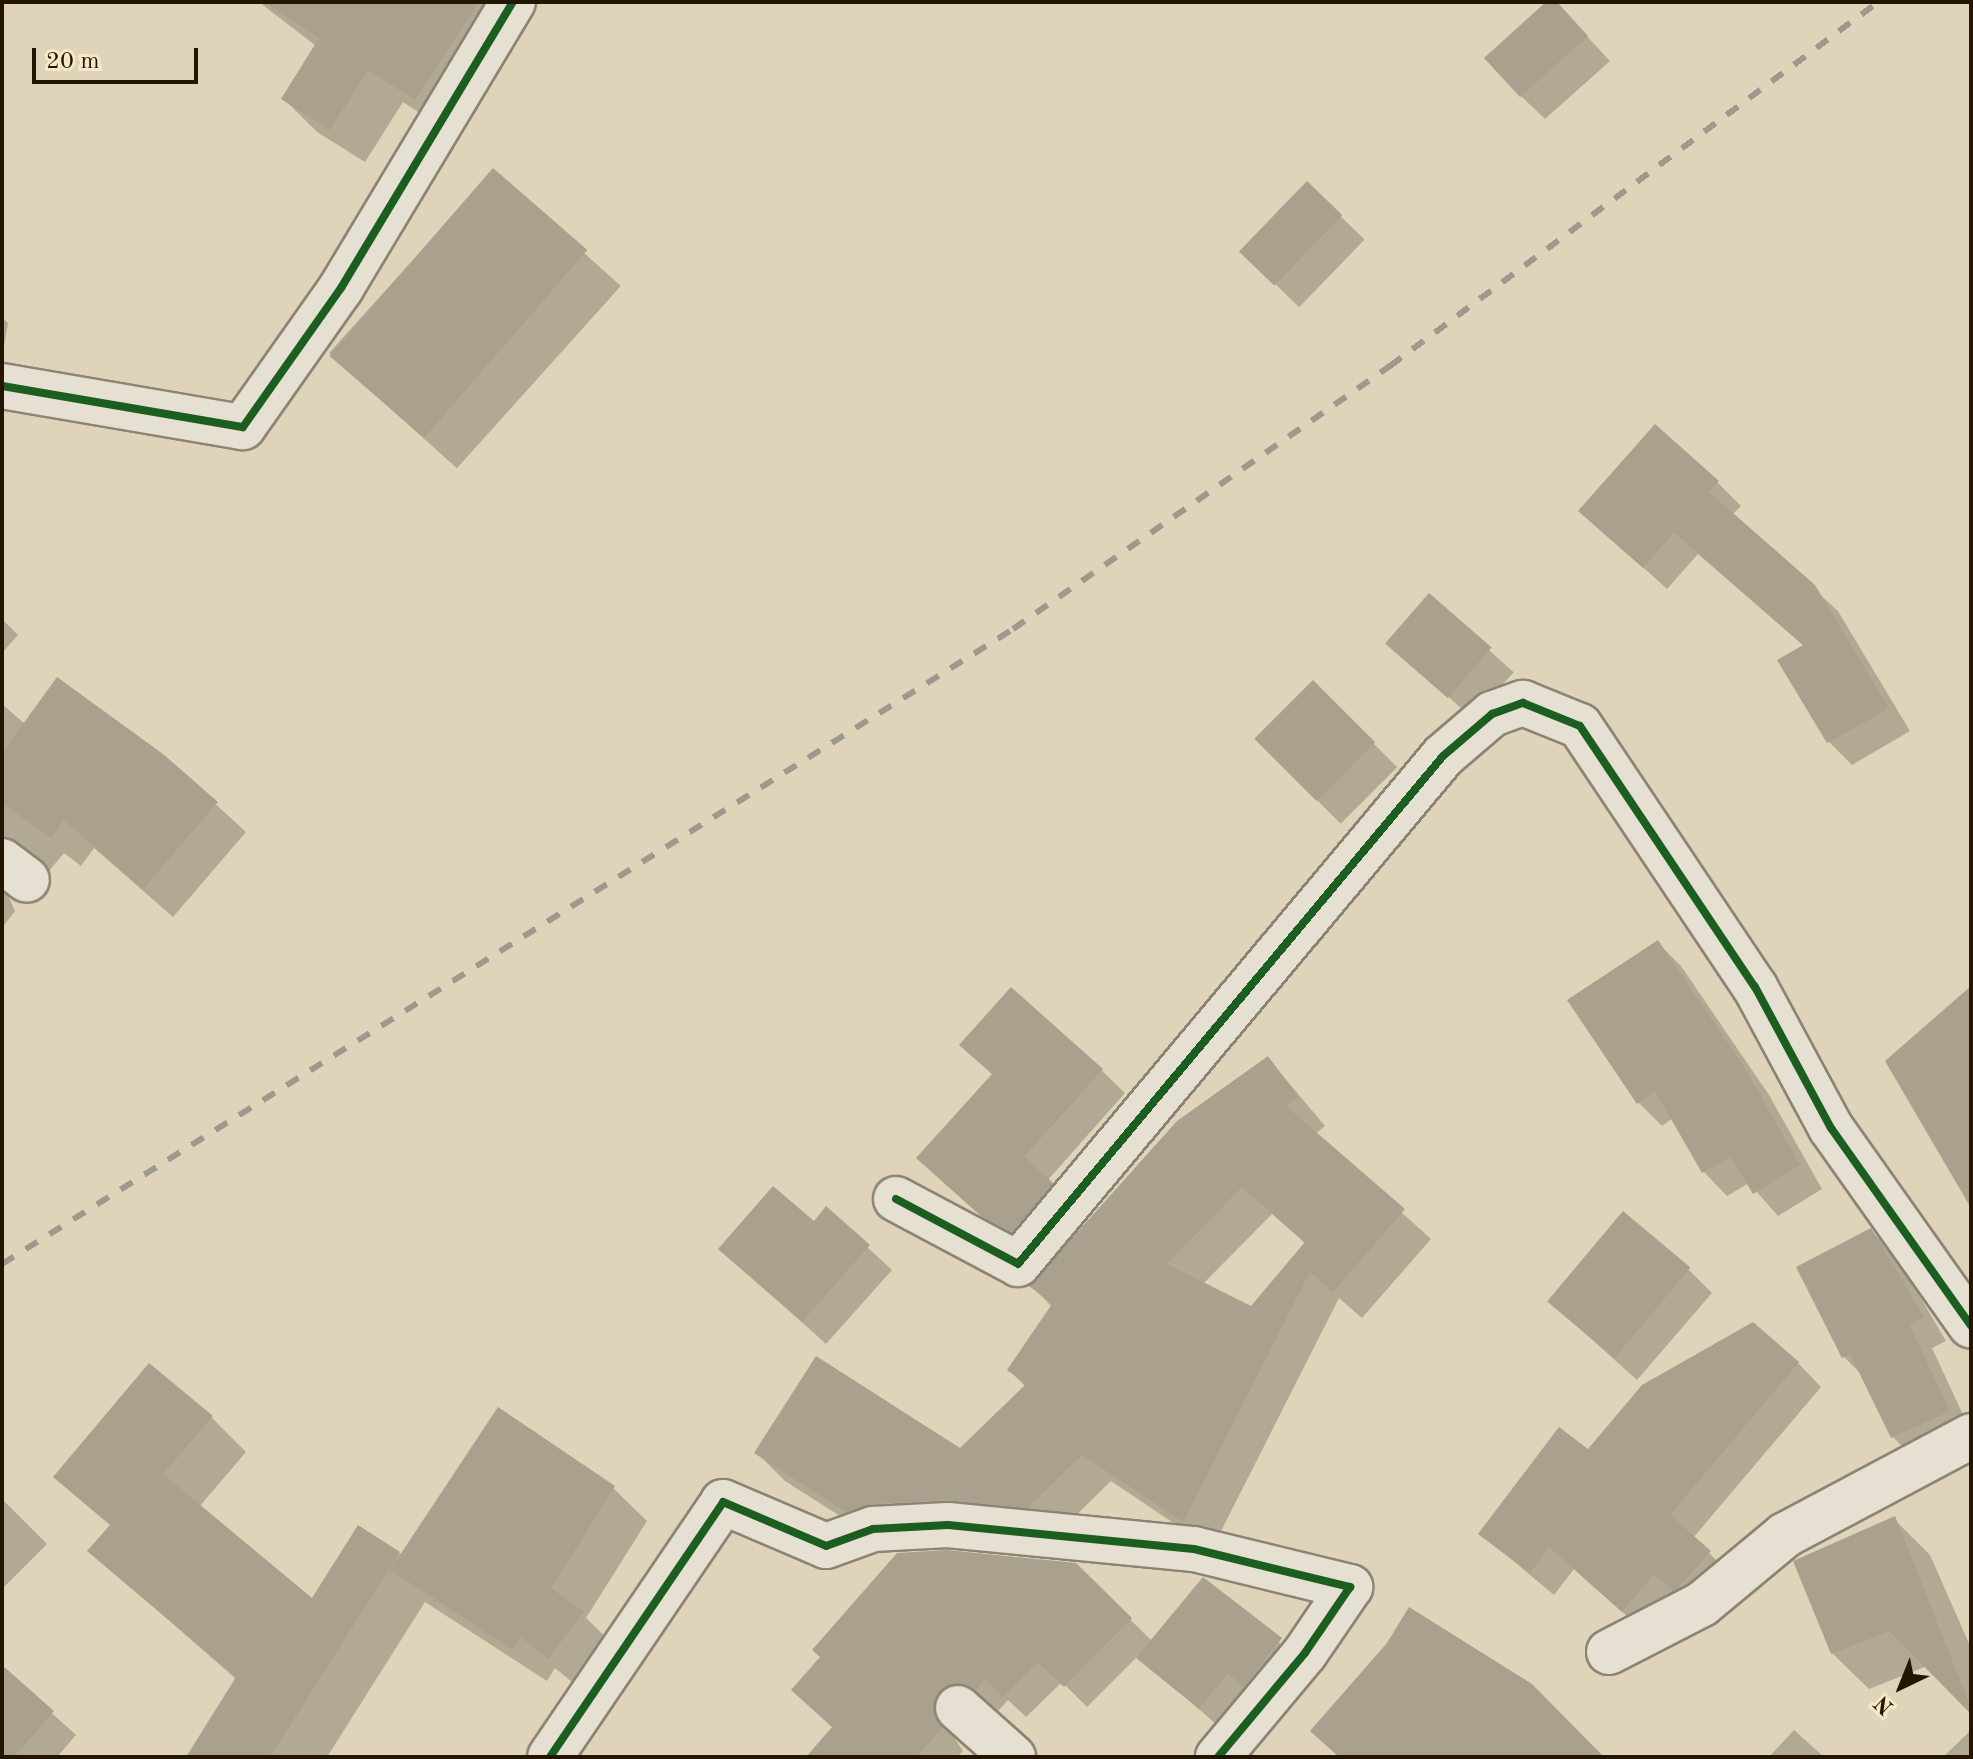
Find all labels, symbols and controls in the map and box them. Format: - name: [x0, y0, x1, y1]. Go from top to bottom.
- scale bar: [36, 32, 202, 82]
- text: 20 m: [46, 50, 100, 74]
- north arrow: [1861, 1647, 1941, 1727]
- text: N: [1871, 1691, 1898, 1718]

